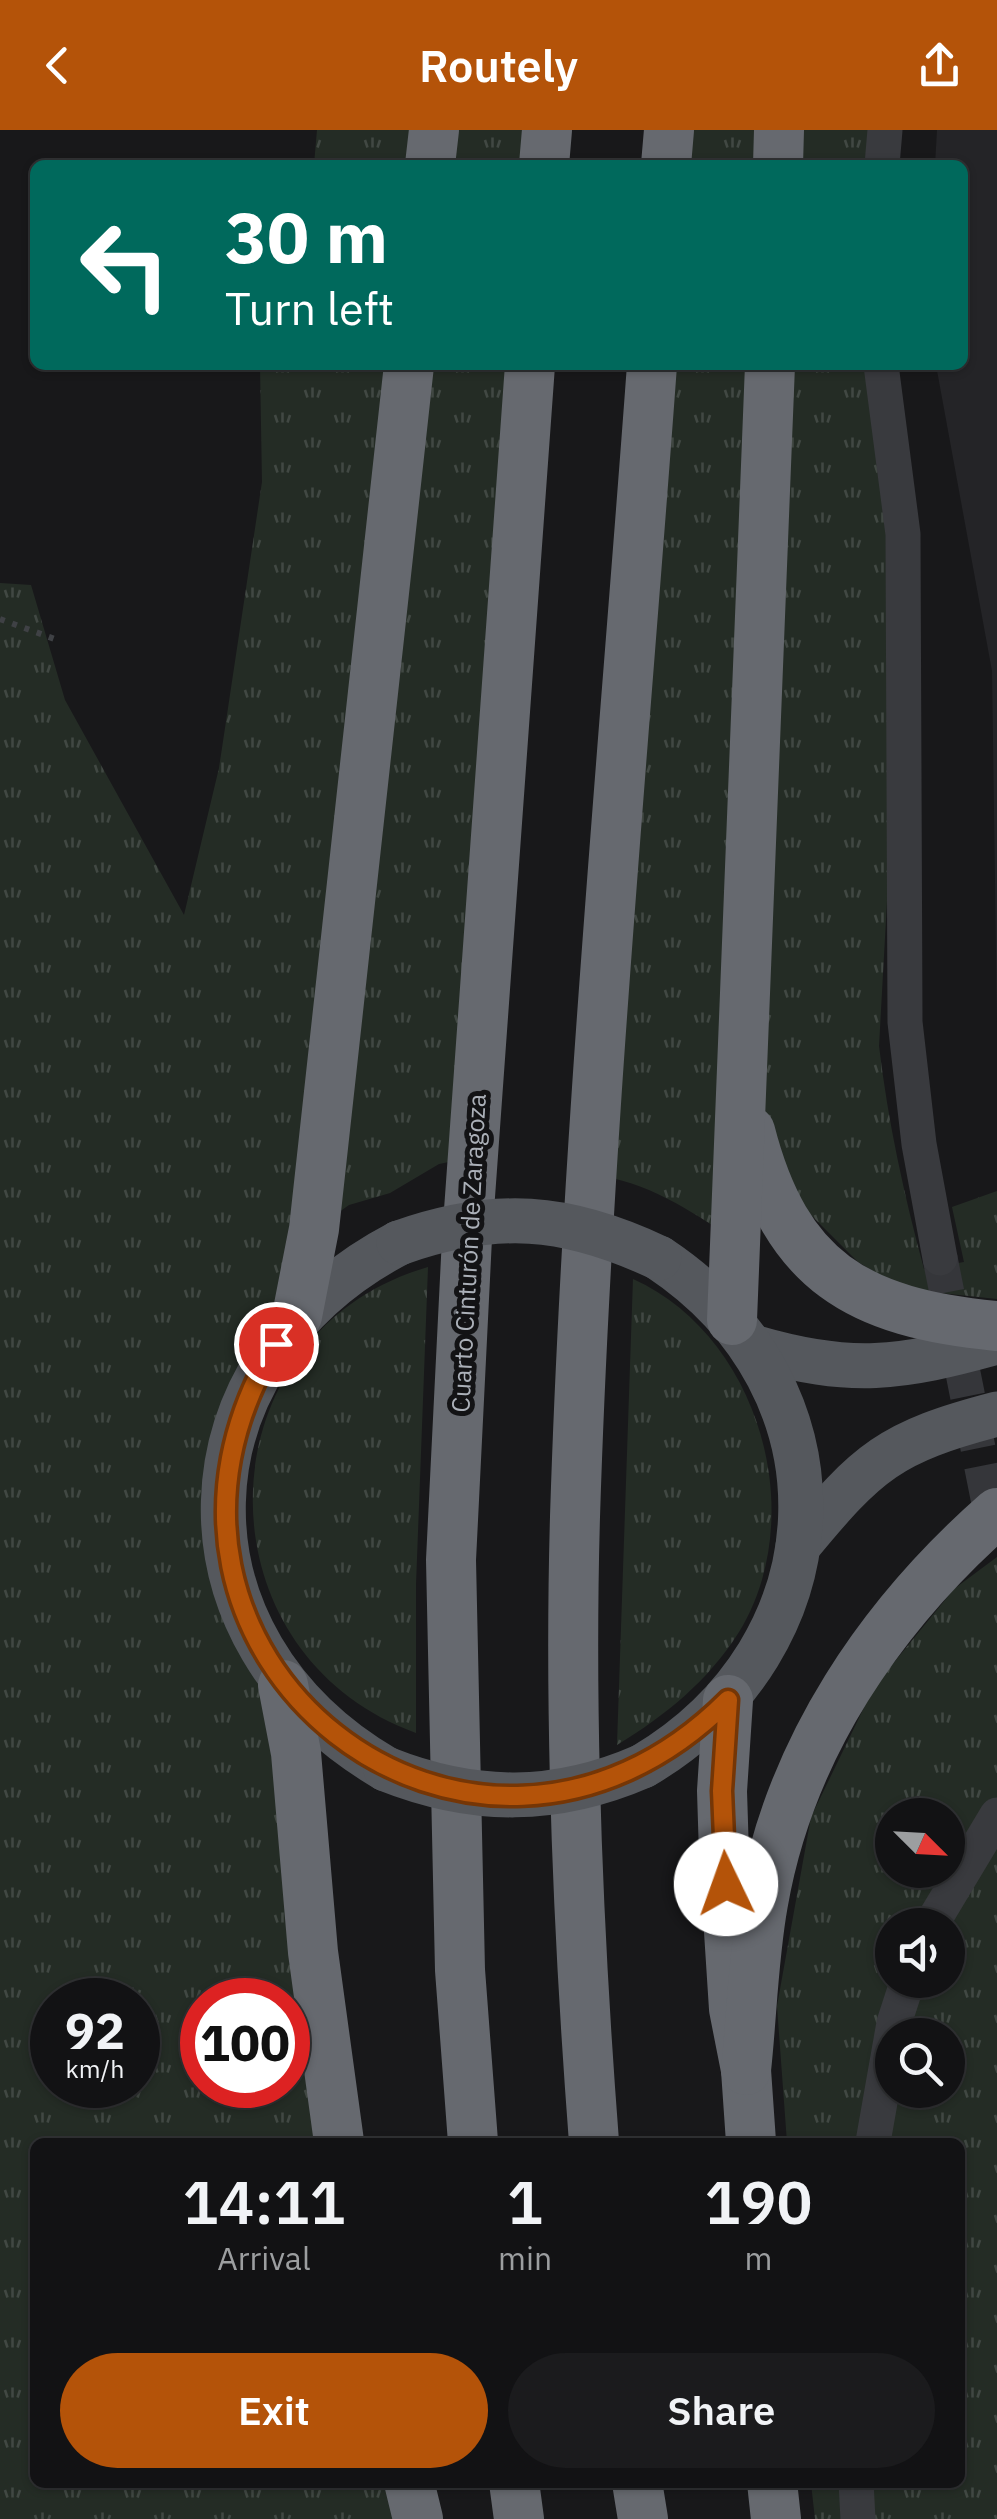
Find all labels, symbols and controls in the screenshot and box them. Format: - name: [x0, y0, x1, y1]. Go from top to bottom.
- text: Routely: [419, 36, 578, 94]
- icon: back: [30, 38, 85, 93]
- icon: share: [912, 38, 967, 93]
- text: 30 m: [225, 191, 388, 282]
- icon: left: [60, 200, 190, 330]
- text: Turn left: [225, 279, 394, 337]
- street label: Cuarto Cinturón de Zaragoza: [443, 1093, 493, 1413]
- pin: [234, 1302, 319, 1387]
- icon: arrive: [249, 1317, 304, 1372]
- north arrow: [875, 1798, 965, 1888]
- map controls: [875, 1798, 965, 2108]
- position arrow: [674, 1832, 778, 1936]
- button: sound: [875, 1908, 965, 1998]
- speed limit sign: 100: [180, 1978, 310, 2108]
- text: 92: [65, 1998, 125, 2063]
- button: search: [875, 2018, 965, 2108]
- text: km/h: [66, 2052, 124, 2085]
- text: 14:11: [182, 2162, 346, 2241]
- text: 1: [507, 2162, 543, 2241]
- text: 190: [705, 2162, 813, 2241]
- text: Arrival: [217, 2237, 311, 2279]
- text: min: [498, 2237, 552, 2279]
- text: m: [745, 2237, 773, 2279]
- button: Exit: [60, 2353, 488, 2468]
- button: Share: [508, 2353, 935, 2468]

